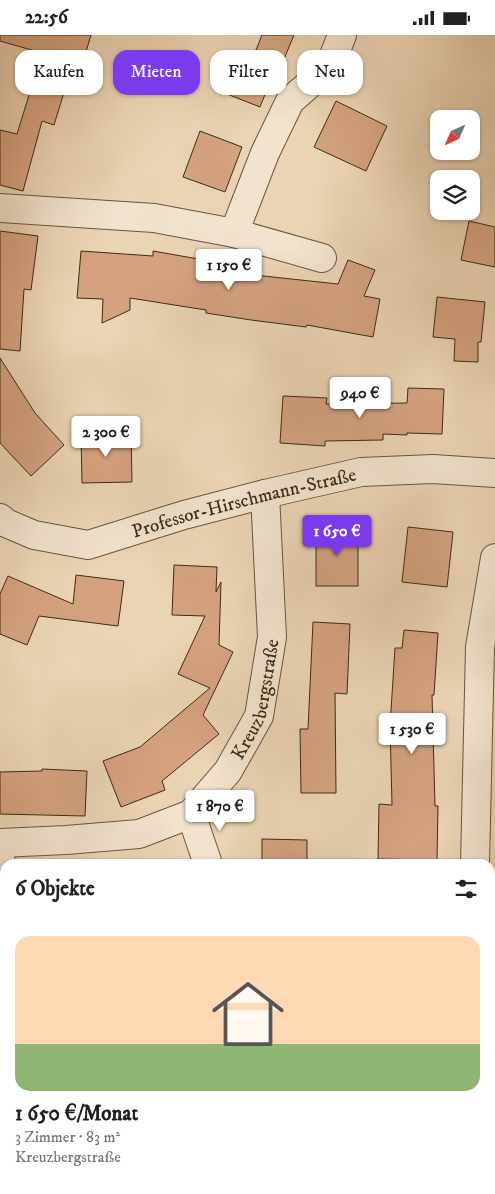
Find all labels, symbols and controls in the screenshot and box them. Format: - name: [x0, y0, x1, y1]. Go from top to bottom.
- text: 22:56: [25, 6, 68, 29]
- chip: Kaufen: [15, 50, 103, 95]
- chip: Mieten: [113, 50, 200, 95]
- chip: Filter: [210, 50, 287, 95]
- chip: Neu: [297, 50, 363, 95]
- north arrow: [430, 110, 480, 160]
- map controls: [430, 110, 480, 220]
- button: layers: [430, 170, 480, 220]
- pin: 1 150 €: [183, 249, 275, 291]
- text: 1 150 €: [207, 255, 251, 275]
- pin: 940 €: [325, 377, 395, 419]
- text: 940 €: [341, 383, 379, 403]
- pin: 2 300 €: [60, 415, 152, 458]
- text: 2 300 €: [82, 422, 130, 442]
- street label: Professor-Hirschmann-Straße: [129, 463, 359, 544]
- pin: 1 650 €: [291, 515, 383, 557]
- text: 1 650 €: [314, 521, 361, 541]
- street label: Kreuzbergstraße: [227, 637, 285, 764]
- pin: 1 530 €: [366, 713, 458, 755]
- text: 1 530 €: [390, 719, 434, 739]
- pin: 1 870 €: [174, 789, 266, 832]
- text: 1 870 €: [196, 796, 244, 816]
- icon: filters: [452, 875, 480, 903]
- text: 6 Objekte: [15, 876, 95, 902]
- icon: home: [203, 969, 293, 1059]
- text: 1 650 €/Monat: [15, 1101, 138, 1127]
- text: 3 Zimmer · 83 m²: [15, 1127, 120, 1147]
- text: Kreuzbergstraße: [15, 1147, 121, 1167]

